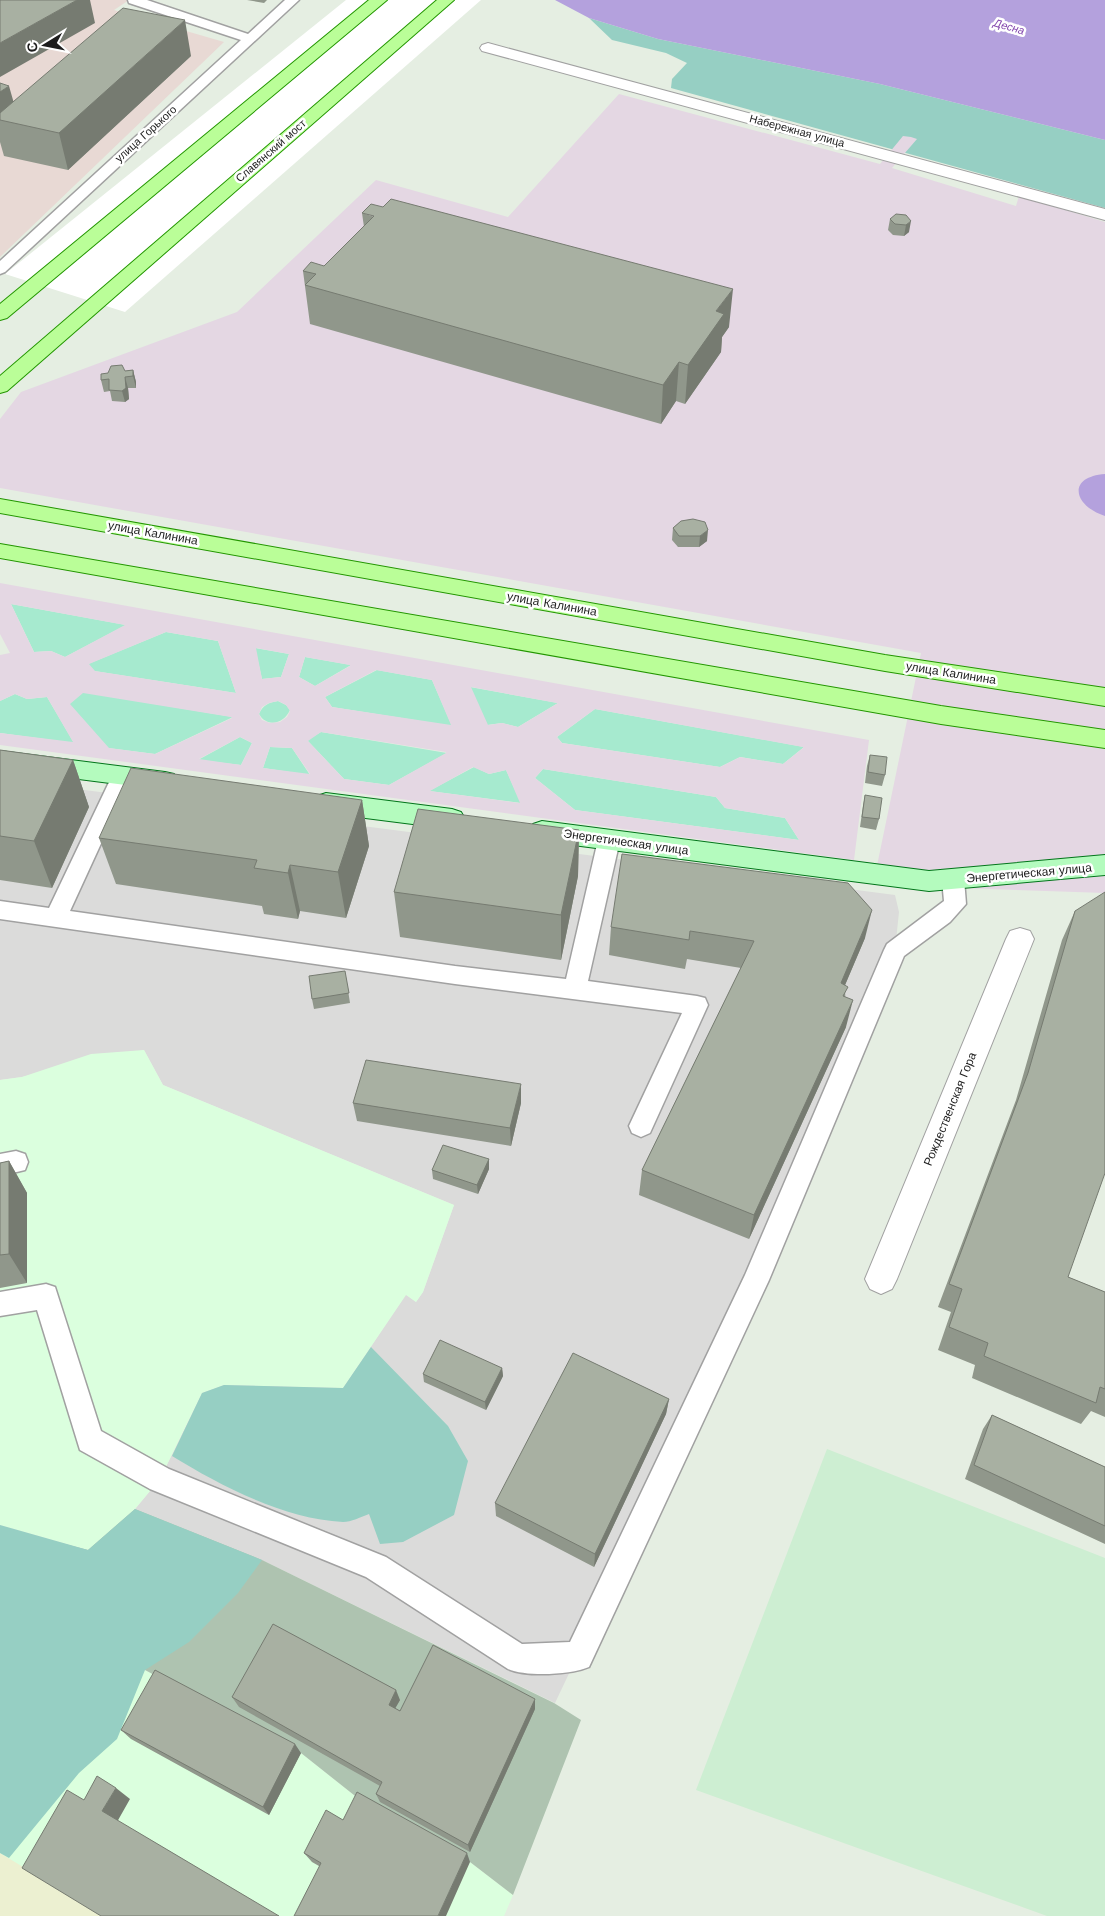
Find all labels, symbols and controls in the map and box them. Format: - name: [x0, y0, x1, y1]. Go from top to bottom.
- water label: Десна: [990, 16, 1026, 38]
- north arrow: [20, 20, 70, 70]
- text: С: [23, 41, 41, 54]
- street label: улица Горького: [113, 103, 179, 165]
- street label: Набережная улица: [748, 112, 847, 150]
- street label: Славянский мост: [233, 117, 309, 185]
- street label: улица Калинина: [107, 518, 199, 548]
- street label: улица Калинина: [506, 589, 598, 619]
- street label: улица Калинина: [905, 659, 997, 687]
- street label: Энергетическая улица: [563, 826, 690, 858]
- street label: Энергетическая улица: [966, 861, 1093, 885]
- street label: Рождественская Гора: [921, 1050, 979, 1168]

